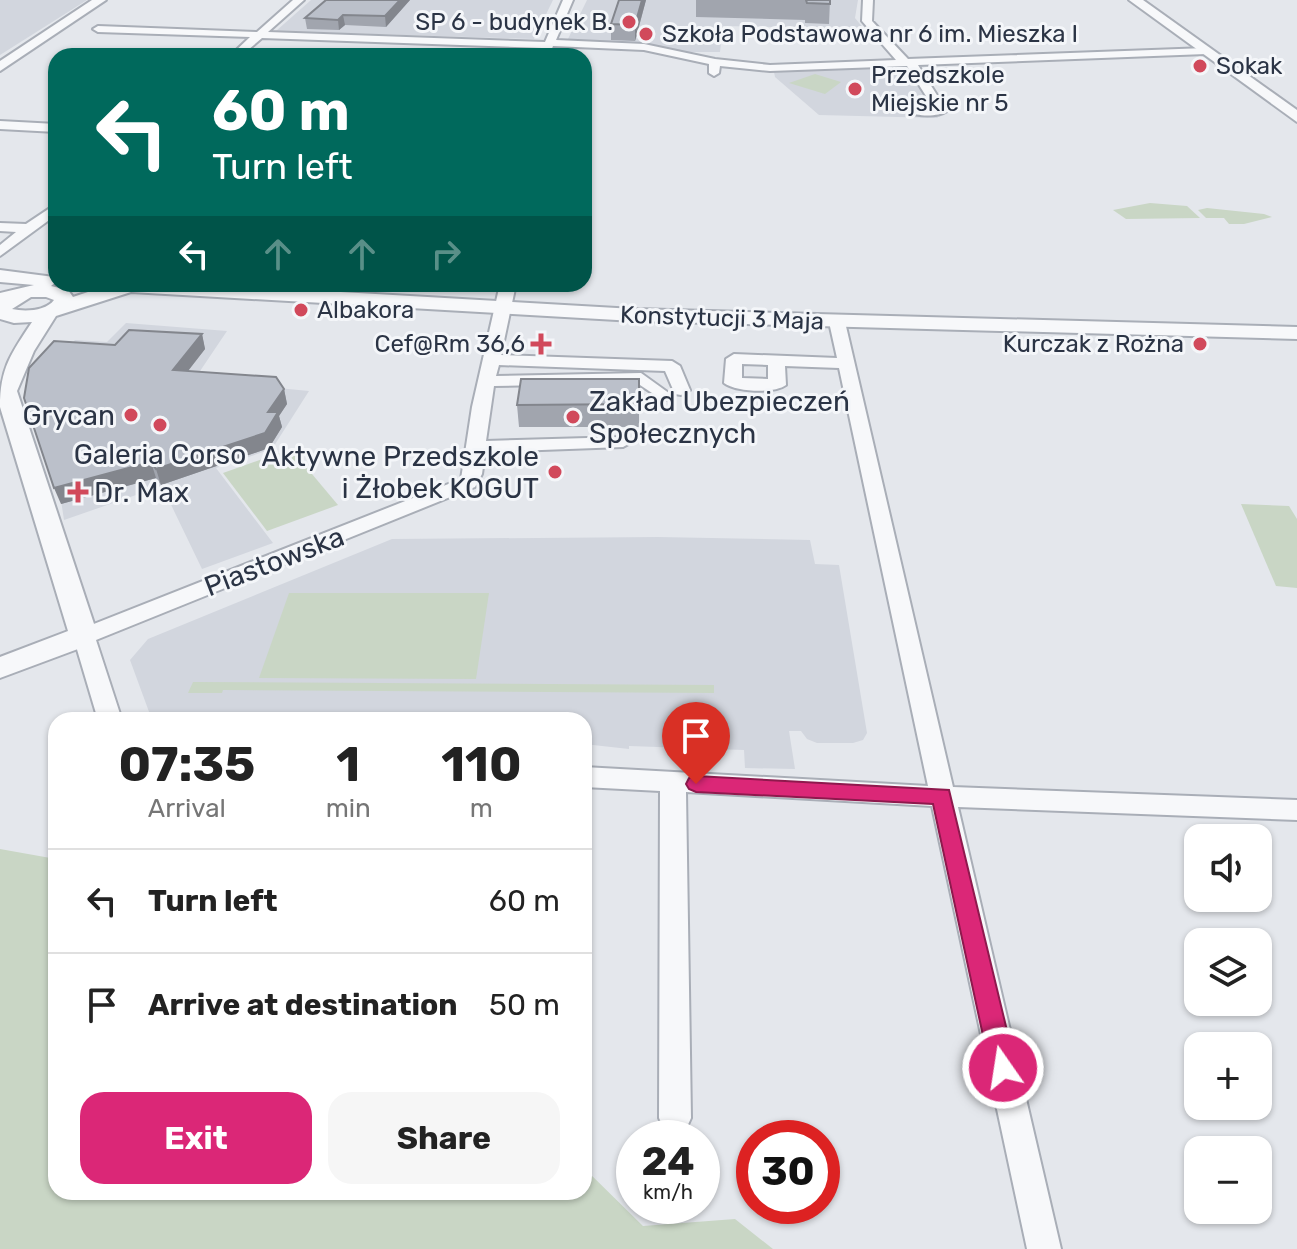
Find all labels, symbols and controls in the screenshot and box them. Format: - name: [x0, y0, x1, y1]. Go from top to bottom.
- place label: SP 6 - budynek B.: [415, 8, 613, 36]
- marker: SP 6 - budynek B.: [620, 13, 638, 31]
- place label: Szkoła Podstawowa nr 6 im. Mieszka I: [662, 20, 1078, 48]
- marker: Szkoła Podstawowa nr 6 im. Mieszka I: [637, 25, 655, 43]
- place label: Sokak: [1216, 52, 1283, 80]
- marker: Sokak: [1191, 57, 1209, 75]
- place label: Przedszkole Miejskie nr 5: [871, 61, 1008, 117]
- text: 60 m: [212, 78, 350, 144]
- icon: left: [80, 80, 184, 184]
- marker: Przedszkole Miejskie nr 5: [846, 80, 864, 98]
- text: Turn left: [212, 145, 353, 188]
- icon: left: [172, 232, 216, 276]
- icon: ahead: [256, 232, 300, 276]
- icon: ahead: [340, 232, 384, 276]
- icon: right: [424, 232, 468, 276]
- place label: Albakora: [317, 296, 414, 324]
- street label: Konstytucji 3 Maja: [620, 300, 824, 336]
- marker: Albakora: [292, 301, 310, 319]
- place label: Cef@Rm 36,6: [374, 330, 525, 358]
- place label: Kurczak z Rożna: [1003, 330, 1184, 358]
- marker: Cef@Rm 36,6: [532, 335, 550, 353]
- marker: Kurczak z Rożna: [1191, 335, 1209, 353]
- place label: Zakład Ubezpieczeń Społecznych: [589, 385, 850, 450]
- place label: Grycan: [22, 399, 115, 432]
- marker: Grycan: [122, 406, 140, 424]
- marker: Zakład Ubezpieczeń Społecznych: [564, 408, 582, 426]
- marker: Galeria Corso: [151, 416, 169, 434]
- place label: Galeria Corso: [74, 438, 246, 471]
- place label: Aktywne Przedszkole i Żłobek KOGUT: [262, 440, 539, 505]
- marker: Aktywne Przedszkole i Żłobek KOGUT: [546, 463, 564, 481]
- place label: Dr. Max: [94, 476, 189, 509]
- marker: Dr. Max: [69, 483, 87, 501]
- street label: Piastowska: [200, 520, 349, 603]
- pin: [662, 702, 730, 784]
- icon: arrive: [674, 714, 718, 758]
- text: 07:35: [118, 736, 255, 793]
- text: 1: [336, 736, 360, 793]
- text: 110: [441, 736, 522, 793]
- text: Arrival: [148, 793, 226, 824]
- text: min: [326, 793, 371, 824]
- text: m: [470, 793, 493, 824]
- map controls: [1184, 824, 1272, 1224]
- button: sound: [1184, 824, 1272, 912]
- icon: left: [80, 879, 124, 923]
- text: Turn left: [148, 883, 278, 919]
- text: 60 m: [489, 883, 560, 919]
- button: layers: [1184, 928, 1272, 1016]
- icon: arrive: [80, 983, 124, 1027]
- text: Arrive at destination: [148, 987, 458, 1023]
- text: 50 m: [489, 987, 560, 1023]
- position arrow: [961, 1026, 1045, 1110]
- button: +: [1184, 1032, 1272, 1120]
- button: Exit: [80, 1092, 312, 1184]
- button: Share: [328, 1092, 560, 1184]
- speed limit sign: 30: [736, 1120, 840, 1224]
- button: −: [1184, 1136, 1272, 1224]
- text: 24: [641, 1138, 695, 1185]
- text: km/h: [643, 1180, 693, 1204]

